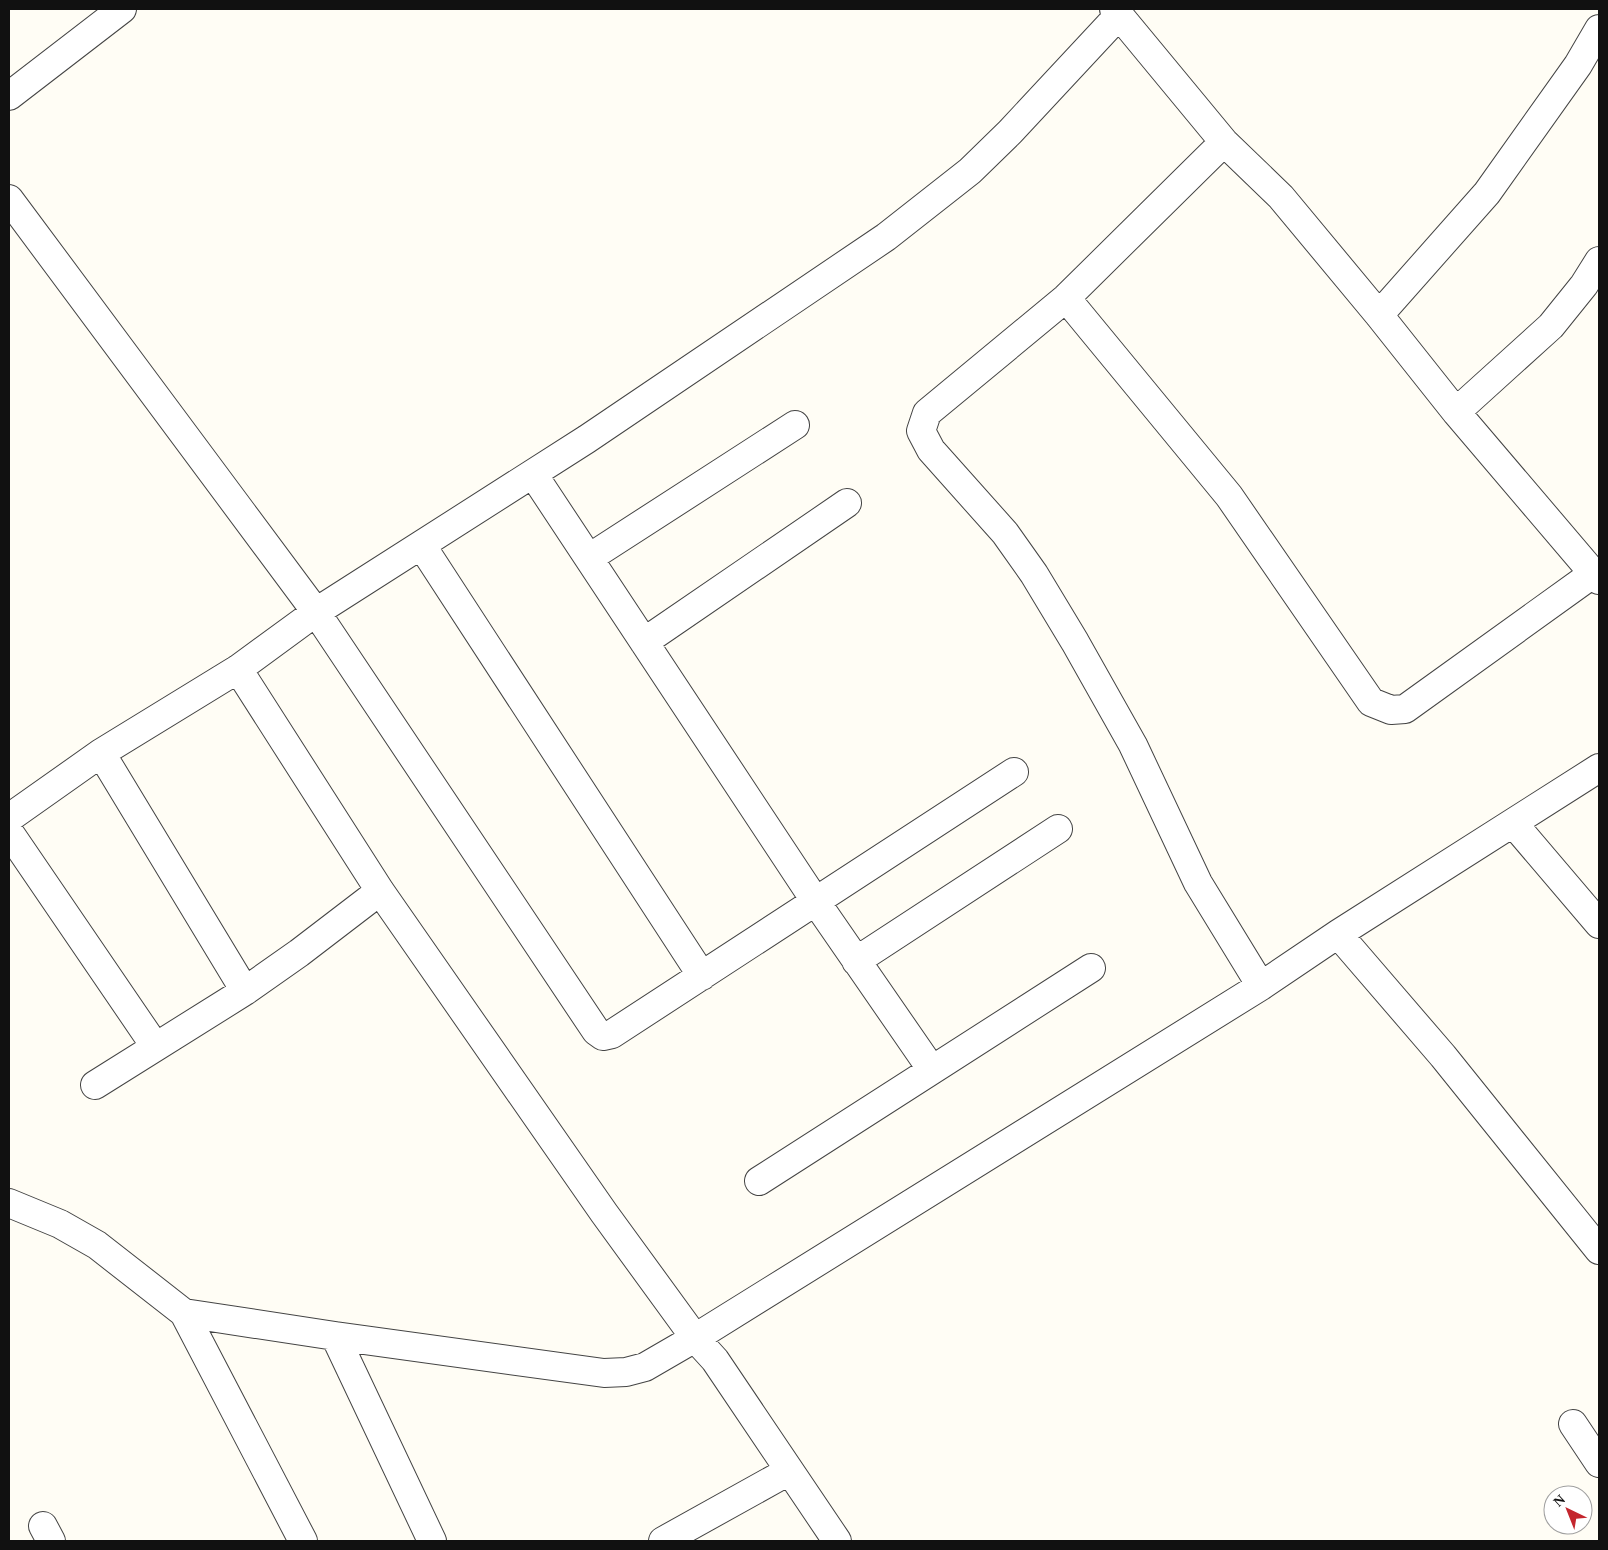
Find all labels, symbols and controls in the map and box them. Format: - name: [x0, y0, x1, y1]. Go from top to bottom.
- north arrow: [1543, 1485, 1593, 1535]
- text: N: [1551, 1492, 1568, 1510]

